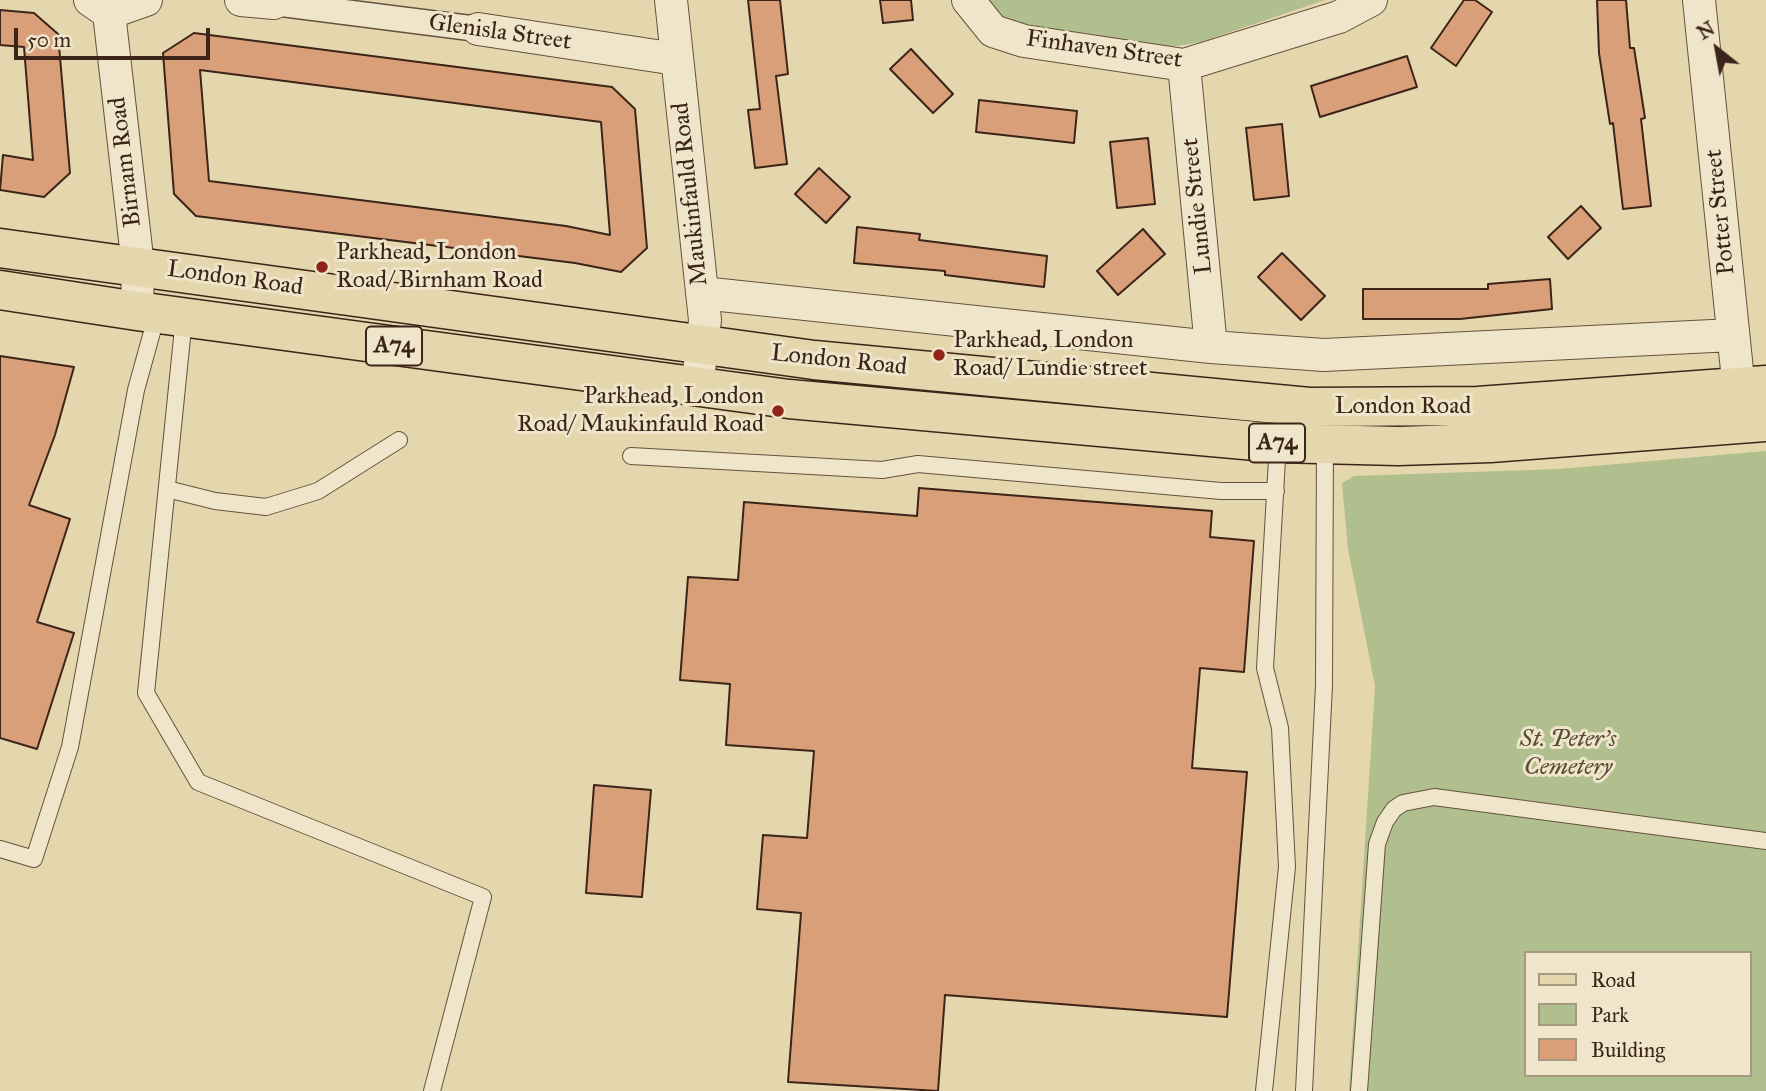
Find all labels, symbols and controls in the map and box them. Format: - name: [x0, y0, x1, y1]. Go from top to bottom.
- street label: Glenisla Street: [427, 9, 573, 57]
- scale bar: [18, 14, 214, 58]
- north arrow: [1682, 14, 1752, 84]
- text: N: [1693, 17, 1719, 45]
- street label: Finhaven Street: [1024, 25, 1184, 75]
- text: 50 m: [27, 27, 71, 53]
- street label: Birnam Road: [104, 95, 148, 229]
- street label: Maukinfauld Road: [667, 101, 715, 287]
- street label: Lundie Street: [1177, 136, 1219, 276]
- street label: Potter Street: [1700, 148, 1742, 276]
- place label: Parkhead, London Road/ Birnham Road: [336, 239, 543, 295]
- street label: London Road: [165, 255, 305, 303]
- marker: Parkhead, London Road/ Birnham Road: [314, 259, 330, 275]
- road number: A74: [366, 326, 422, 366]
- place label: Parkhead, London Road/ Lundie street: [953, 327, 1148, 383]
- street label: London Road: [770, 340, 908, 382]
- marker: Parkhead, London Road/ Lundie street: [931, 347, 947, 363]
- place label: Parkhead, London Road/ Maukinfauld Road: [517, 383, 764, 439]
- street label: London Road: [1335, 393, 1471, 421]
- marker: Parkhead, London Road/ Maukinfauld Road: [770, 403, 786, 419]
- road number: A74: [1249, 424, 1305, 462]
- park label: St. Peter's Cemetery: [1520, 726, 1616, 782]
- legend: [1524, 951, 1752, 1077]
- text: Road: [1591, 967, 1636, 993]
- text: Park: [1591, 1002, 1629, 1028]
- text: Building: [1591, 1037, 1665, 1063]

